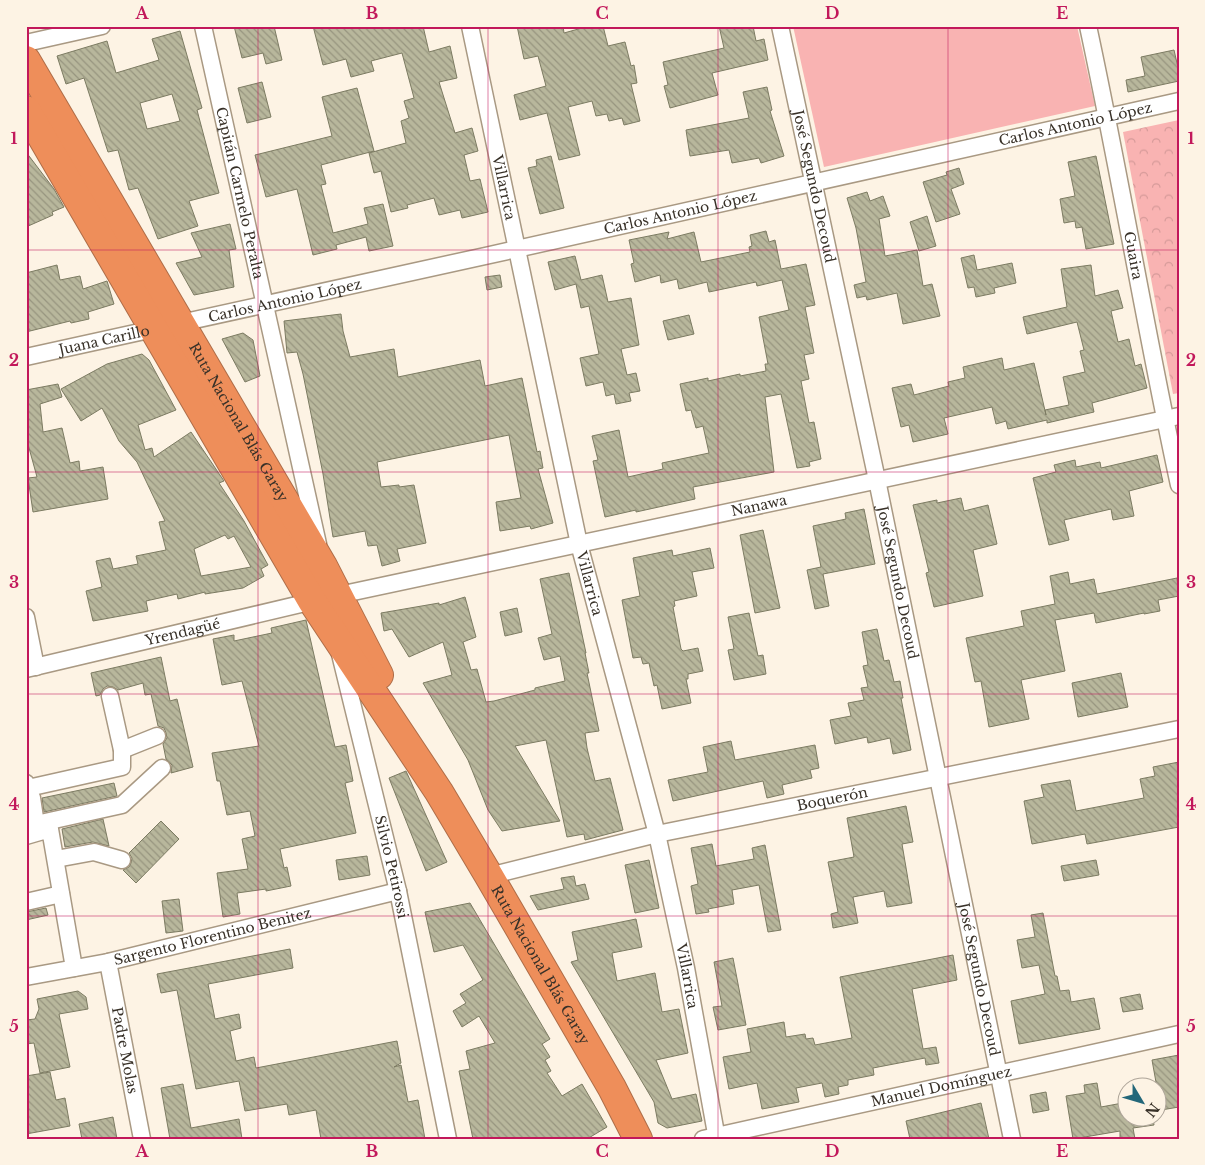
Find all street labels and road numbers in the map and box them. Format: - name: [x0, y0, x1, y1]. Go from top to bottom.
- street label: Carlos Antonio López: [997, 98, 1154, 150]
- street label: Capitán Carmelo Peralta: [212, 105, 268, 281]
- street label: José Segundo Decoud: [789, 106, 839, 265]
- street label: Villarrica: [488, 152, 520, 222]
- street label: Carlos Antonio López: [602, 186, 759, 238]
- street label: Guaira: [1120, 230, 1147, 281]
- street label: Carlos Antonio López: [207, 275, 363, 326]
- street label: Juana Carillo: [55, 321, 151, 359]
- street label: Ruta Nacional Blás Garay: [185, 339, 292, 505]
- street label: Nanawa: [729, 491, 789, 520]
- street label: José Segundo Decoud: [873, 503, 923, 661]
- street label: Villarrica: [572, 548, 607, 618]
- street label: Yrendagüé: [142, 614, 222, 650]
- street label: Boquerón: [795, 783, 870, 815]
- street label: Silvio Petirossi: [371, 813, 412, 920]
- street label: Ruta Nacional Blás Garay: [487, 882, 594, 1048]
- street label: José Segundo Decoud: [954, 899, 1004, 1058]
- street label: Sargento Florentino Benitez: [112, 904, 313, 969]
- street label: Villarrica: [672, 941, 702, 1010]
- street label: Padre Molas: [108, 1005, 142, 1095]
- street label: Manuel Domínguez: [869, 1062, 1013, 1111]

